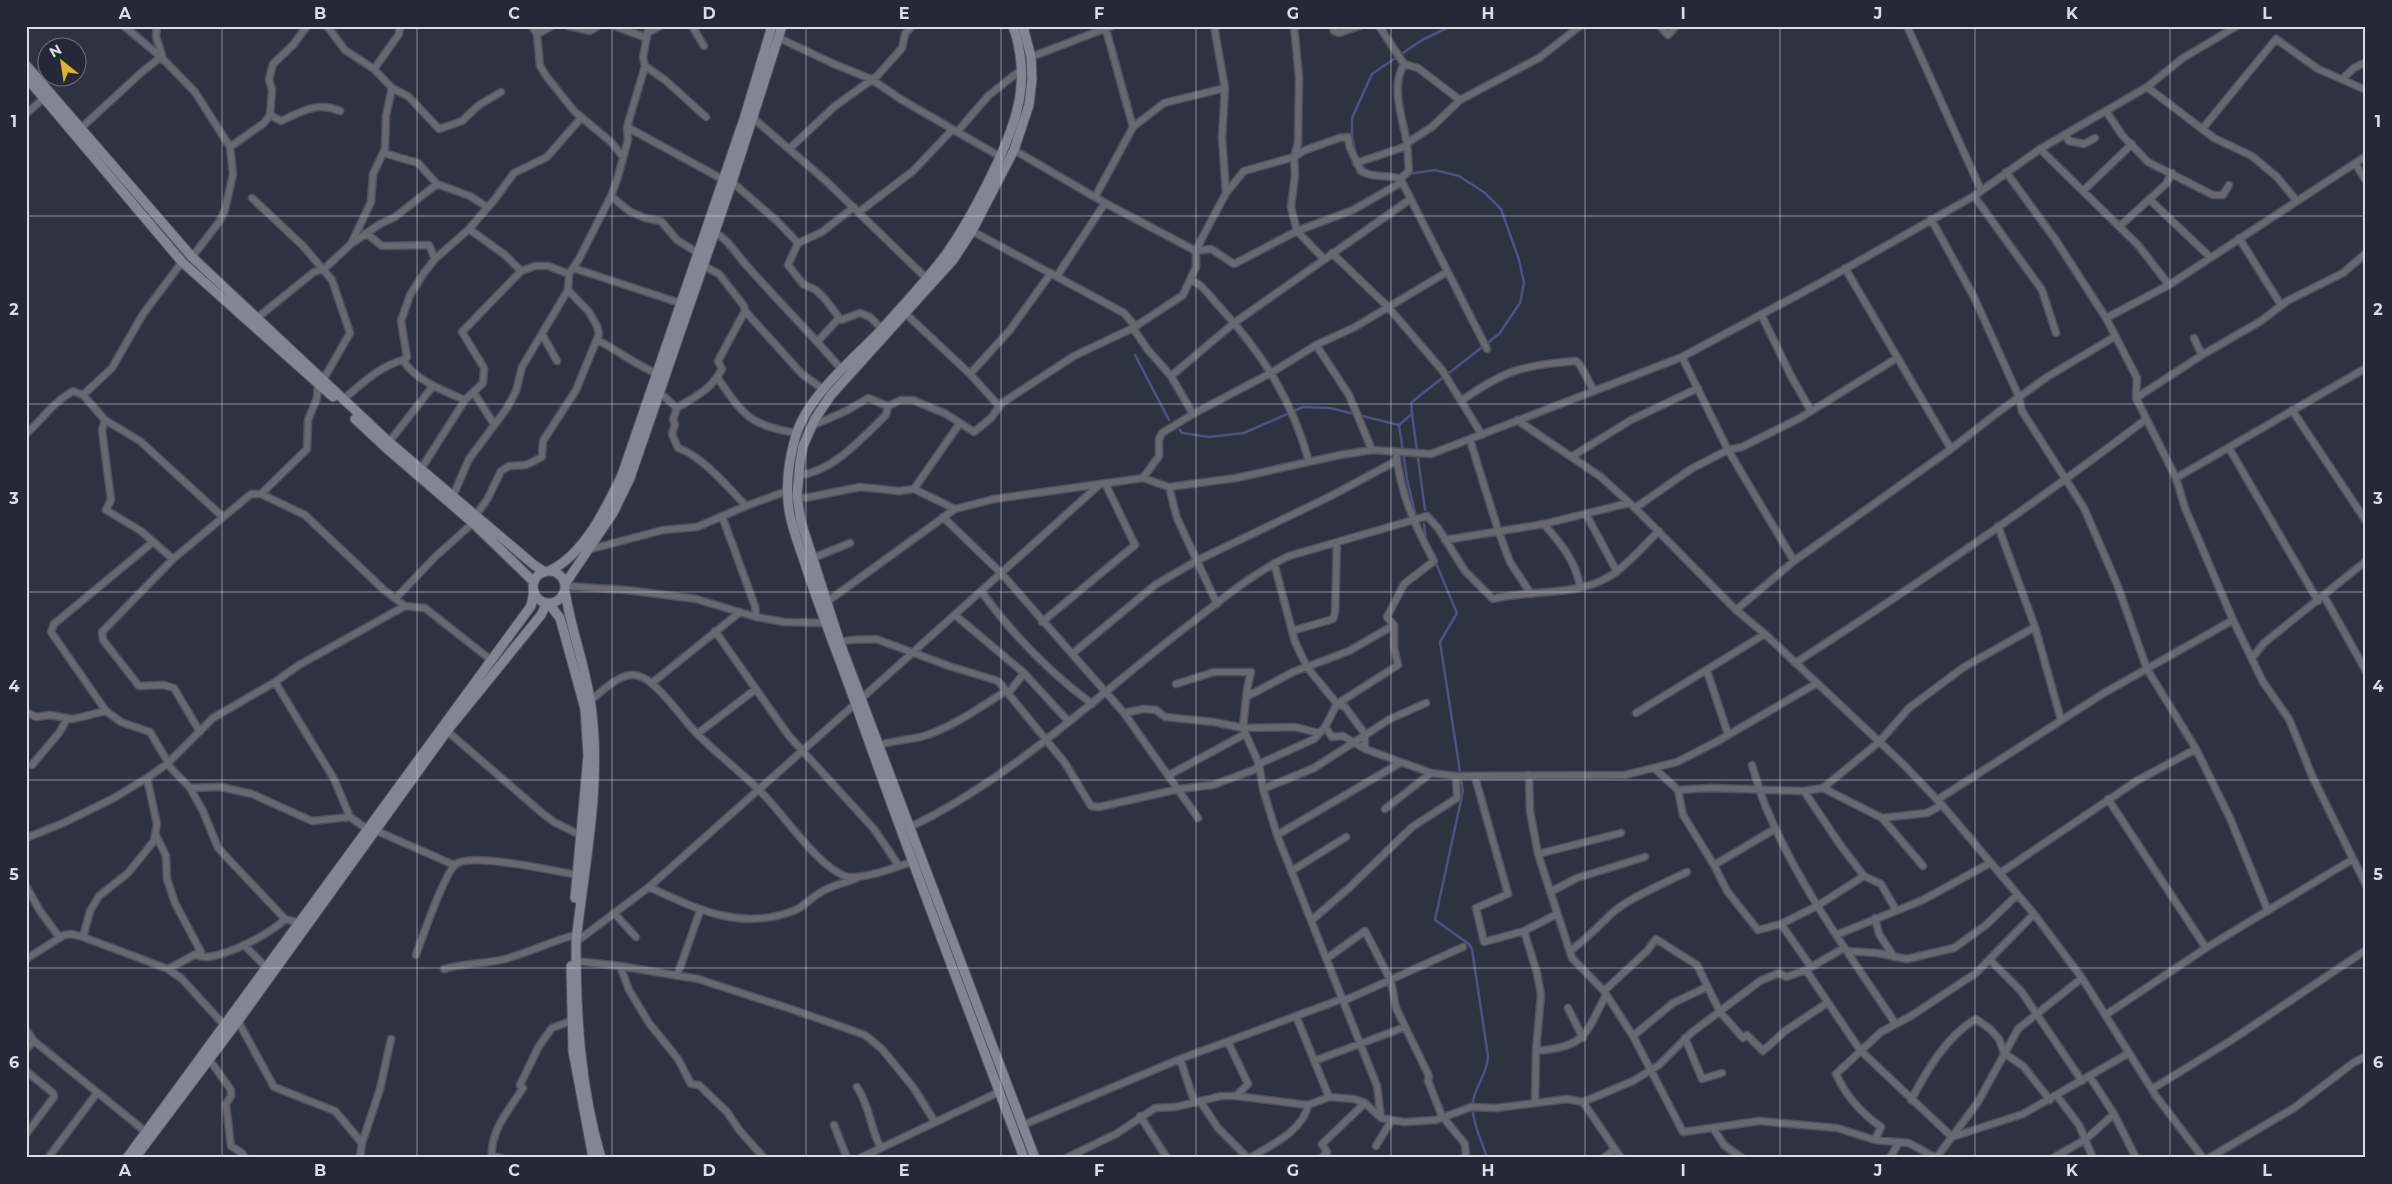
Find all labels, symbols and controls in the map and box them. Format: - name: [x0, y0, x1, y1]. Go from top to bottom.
- text: A: [118, 4, 132, 23]
- text: B: [314, 4, 326, 23]
- text: C: [508, 4, 520, 23]
- text: D: [702, 4, 716, 23]
- text: E: [899, 4, 909, 23]
- text: F: [1094, 4, 1104, 23]
- text: G: [1287, 4, 1299, 23]
- text: H: [1482, 4, 1494, 23]
- text: I: [1680, 4, 1686, 23]
- text: J: [1873, 4, 1882, 23]
- text: K: [2066, 4, 2079, 23]
- text: L: [2262, 4, 2272, 23]
- north arrow: [38, 38, 88, 88]
- text: N: [46, 40, 65, 61]
- text: 1: [11, 112, 17, 131]
- text: 1: [2375, 112, 2381, 131]
- text: 2: [9, 300, 19, 319]
- text: 2: [2373, 300, 2383, 319]
- text: 3: [8, 489, 19, 508]
- text: 3: [2372, 489, 2383, 508]
- text: 4: [8, 677, 20, 696]
- text: 4: [2372, 677, 2384, 696]
- text: 5: [9, 865, 19, 884]
- text: 5: [2373, 865, 2383, 884]
- text: 6: [9, 1053, 19, 1072]
- text: 6: [2373, 1053, 2383, 1072]
- text: A: [118, 1161, 132, 1180]
- text: B: [314, 1161, 326, 1180]
- text: C: [508, 1161, 520, 1180]
- text: D: [702, 1161, 716, 1180]
- text: E: [899, 1161, 909, 1180]
- text: F: [1094, 1161, 1104, 1180]
- text: G: [1287, 1161, 1299, 1180]
- text: H: [1482, 1161, 1494, 1180]
- text: I: [1680, 1161, 1686, 1180]
- text: J: [1873, 1161, 1882, 1180]
- text: K: [2066, 1161, 2079, 1180]
- text: L: [2262, 1161, 2272, 1180]

